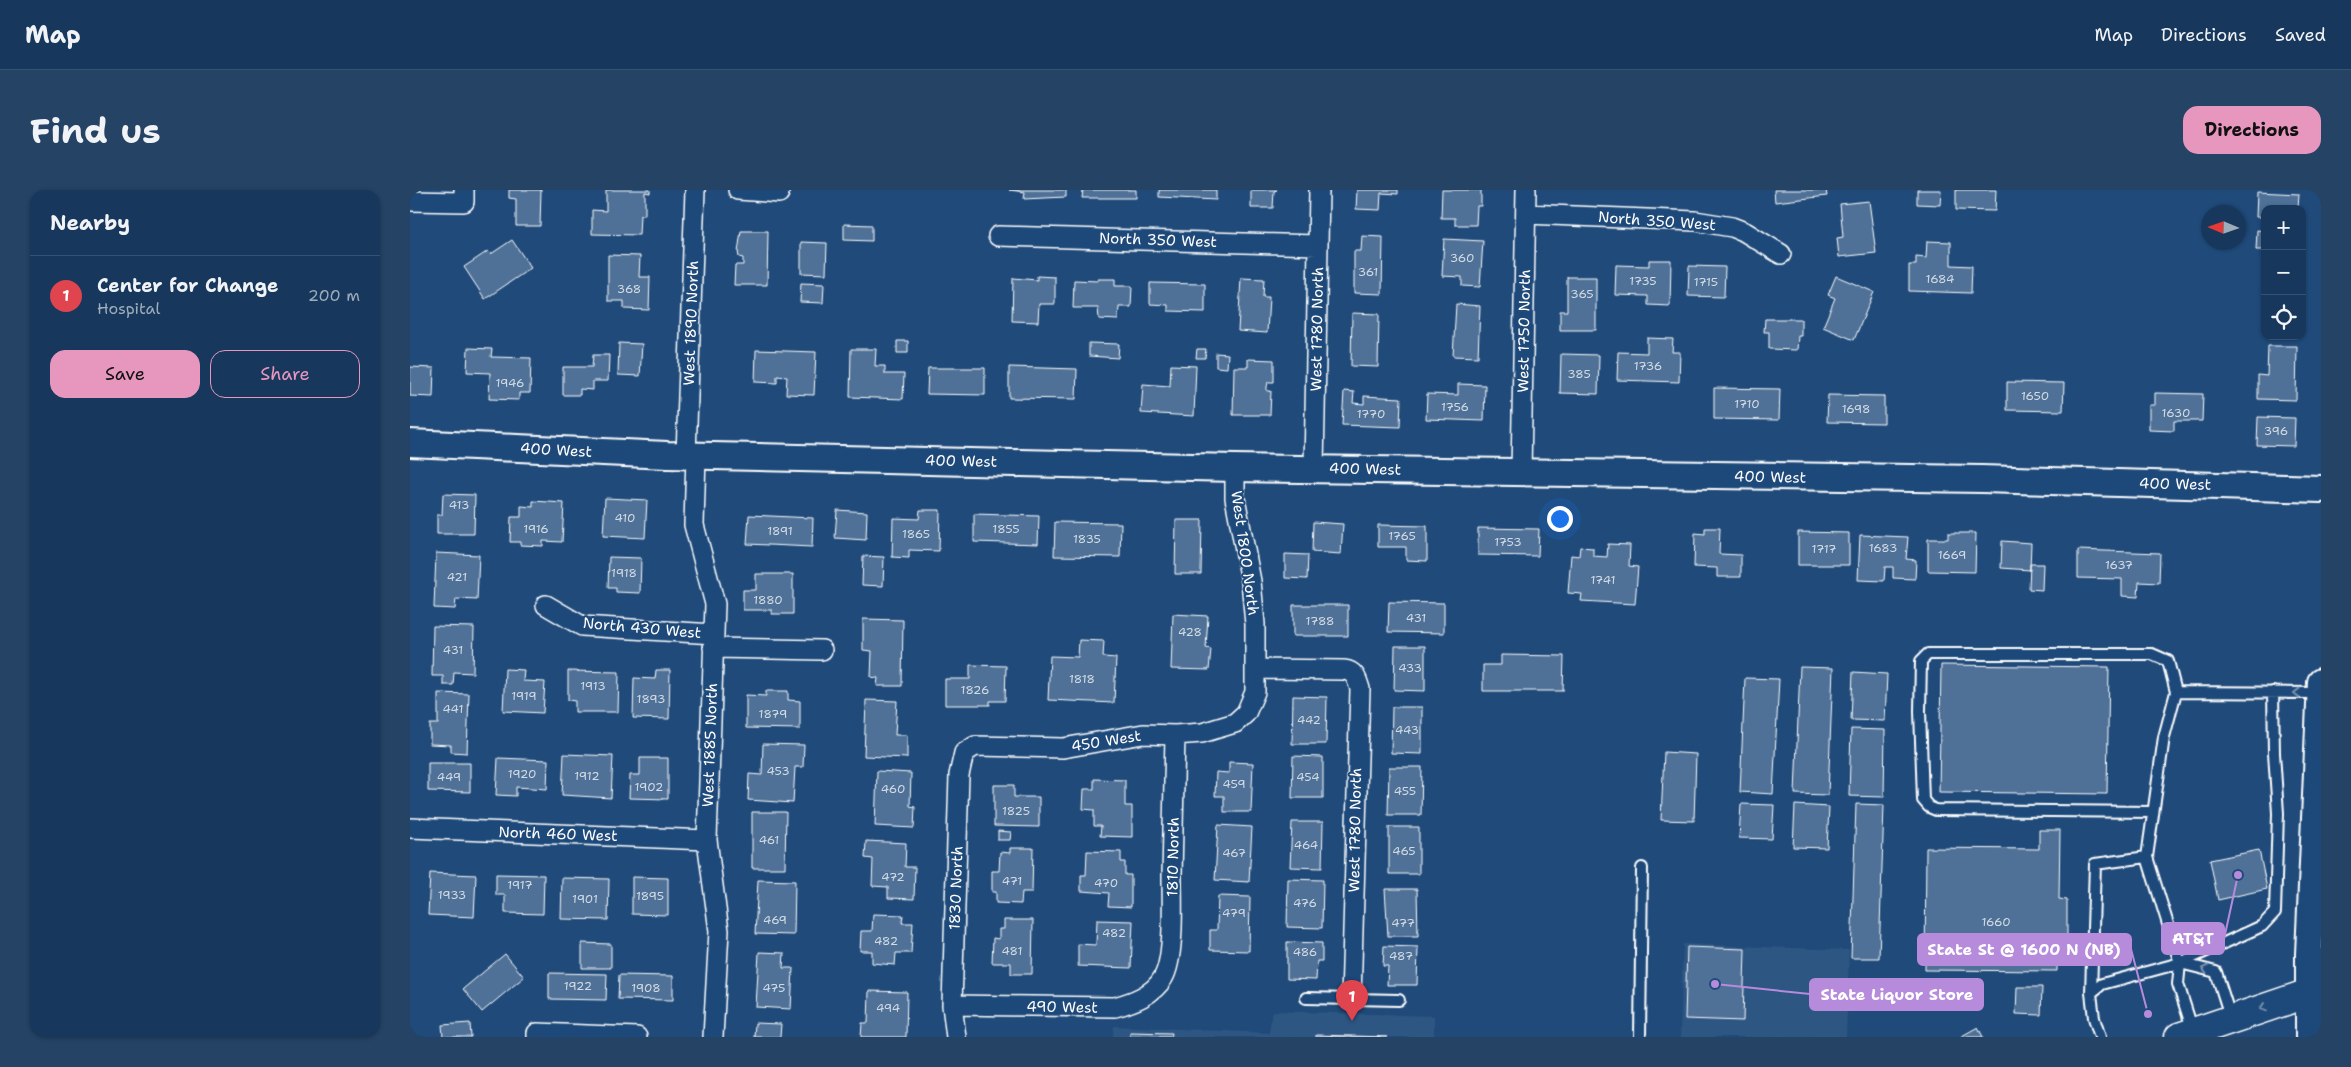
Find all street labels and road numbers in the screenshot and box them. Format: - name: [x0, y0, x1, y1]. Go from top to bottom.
- street label: North 350 West: [1597, 207, 1717, 235]
- street label: North 350 West: [1099, 228, 1217, 252]
- street label: West 1890 North: [679, 260, 703, 386]
- street label: West 1780 North: [1306, 267, 1328, 391]
- street label: West 1750 North: [1513, 269, 1535, 393]
- street label: 400 West: [519, 438, 593, 462]
- street label: 400 West: [925, 450, 997, 472]
- street label: 400 West: [1329, 458, 1401, 480]
- street label: 400 West: [1734, 466, 1806, 488]
- street label: 400 West: [2139, 473, 2211, 495]
- street label: West 1800 North: [1226, 489, 1264, 617]
- street label: North 430 West: [582, 613, 702, 643]
- street label: West 1885 North: [698, 683, 722, 807]
- street label: 450 West: [1070, 726, 1142, 756]
- street label: West 1780 North: [1344, 768, 1366, 892]
- street label: 1810 North: [1162, 817, 1184, 897]
- street label: North 460 West: [498, 822, 618, 846]
- street label: 1830 North: [945, 846, 967, 930]
- street label: 490 West: [1026, 996, 1098, 1018]

